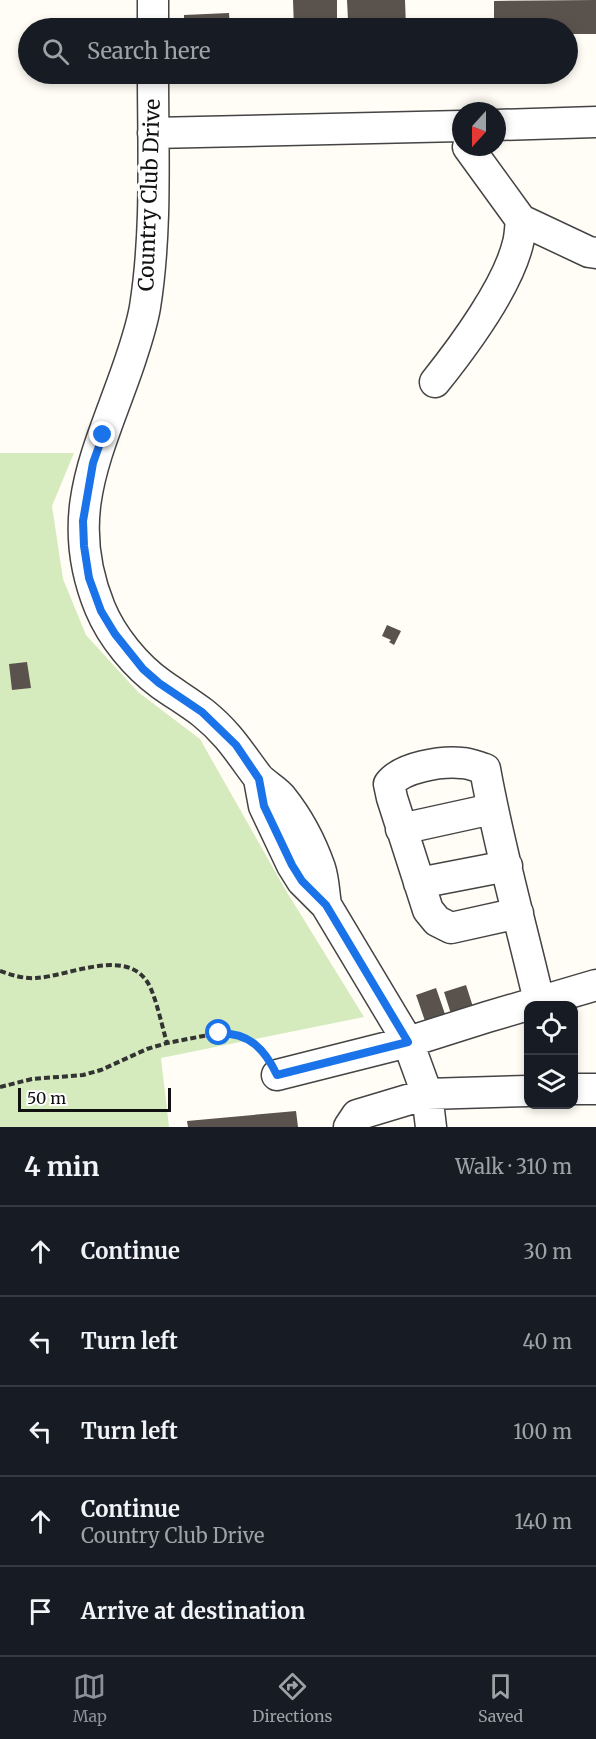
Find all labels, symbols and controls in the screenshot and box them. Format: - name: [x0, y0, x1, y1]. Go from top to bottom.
- search box: [18, 18, 578, 84]
- icon: search: [39, 35, 72, 68]
- text: Search here: [87, 37, 210, 65]
- street label: Country Club Drive: [132, 98, 166, 292]
- north arrow: [452, 102, 506, 156]
- route end: [89, 421, 115, 447]
- map controls: [524, 1001, 578, 1109]
- button: locate: [524, 1001, 578, 1055]
- route start: [205, 1019, 231, 1045]
- button: layers: [524, 1055, 578, 1109]
- scale bar: [18, 1085, 171, 1112]
- text: 50 m: [27, 1088, 66, 1108]
- text: 4 min: [24, 1150, 99, 1183]
- text: Walk · 310 m: [455, 1154, 572, 1179]
- icon: ahead: [24, 1235, 57, 1268]
- text: Continue: [81, 1237, 180, 1265]
- text: 30 m: [523, 1239, 572, 1264]
- icon: left: [24, 1325, 57, 1358]
- text: Turn left: [81, 1327, 178, 1355]
- text: 40 m: [522, 1329, 572, 1354]
- icon: left: [24, 1415, 57, 1448]
- text: Turn left: [81, 1417, 178, 1445]
- text: 100 m: [513, 1419, 572, 1444]
- text: Continue: [81, 1495, 180, 1523]
- icon: ahead: [24, 1505, 57, 1538]
- text: 140 m: [515, 1509, 572, 1534]
- text: Country Club Drive: [81, 1523, 264, 1548]
- icon: arrive: [24, 1595, 57, 1628]
- text: Arrive at destination: [81, 1597, 305, 1625]
- tab: Map: [73, 1670, 107, 1726]
- tab: Directions: [252, 1670, 332, 1726]
- tab: Saved: [478, 1670, 523, 1726]

